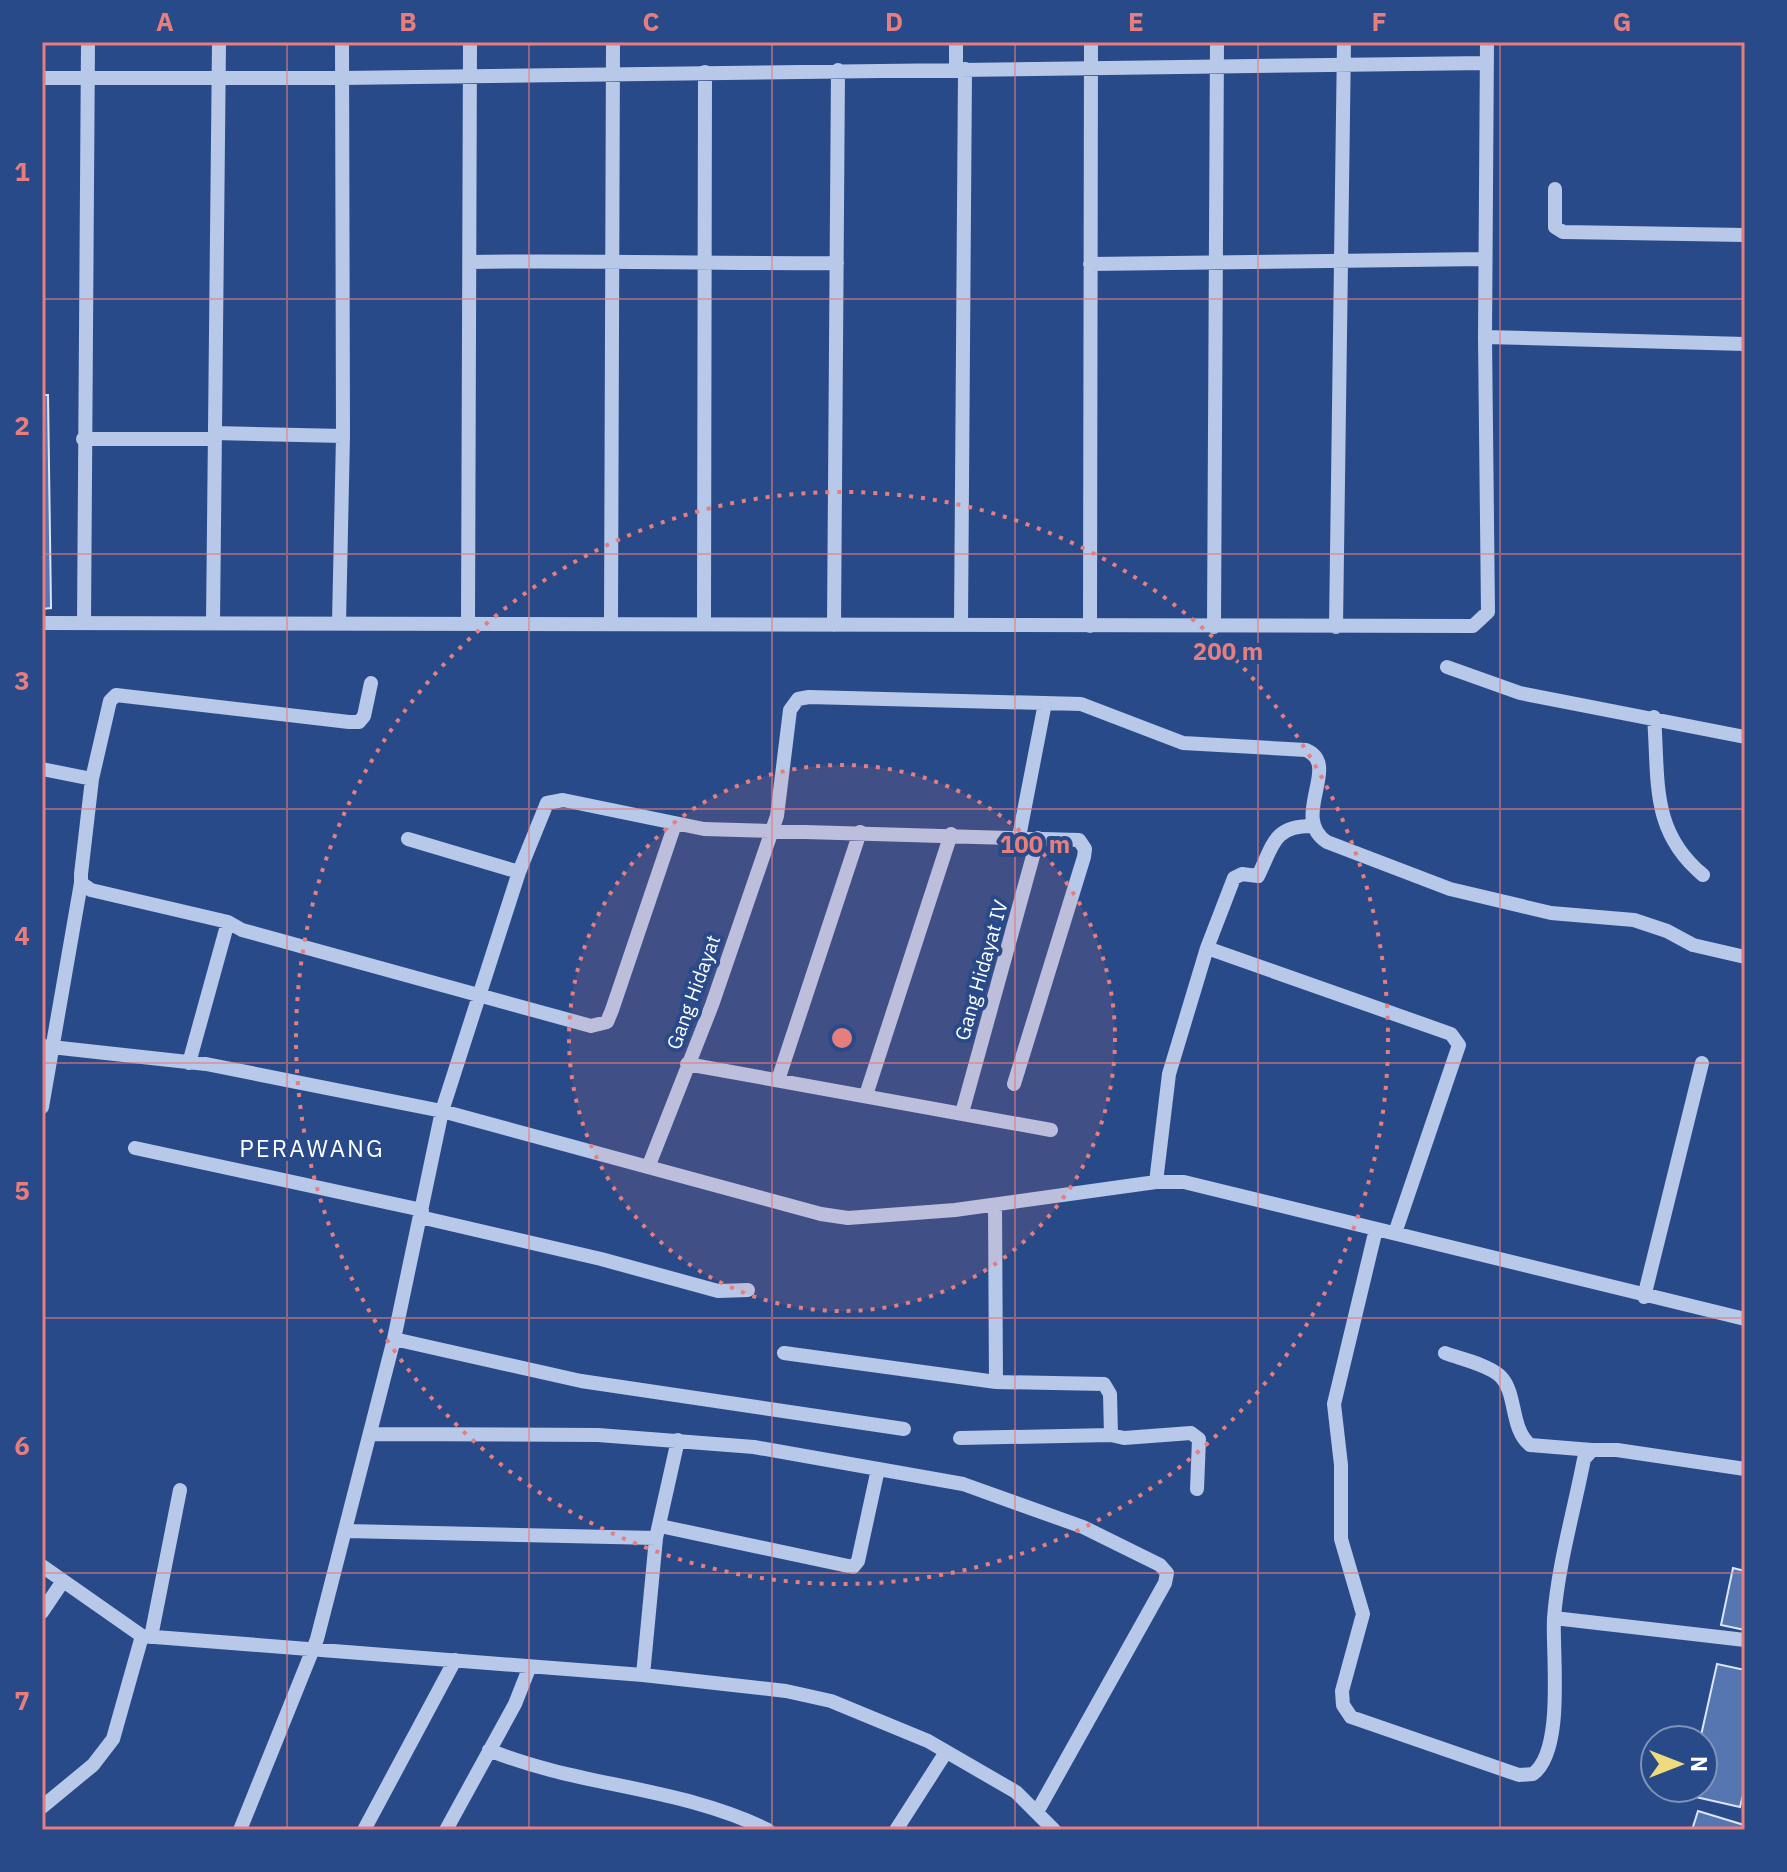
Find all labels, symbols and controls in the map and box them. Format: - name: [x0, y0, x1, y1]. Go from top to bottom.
- text: A: [156, 4, 174, 38]
- text: B: [399, 4, 417, 38]
- text: C: [643, 4, 660, 38]
- text: D: [885, 4, 903, 38]
- text: E: [1128, 4, 1144, 38]
- text: F: [1371, 4, 1387, 38]
- text: G: [1613, 4, 1631, 38]
- text: 1: [14, 154, 30, 188]
- text: 2: [14, 408, 30, 442]
- text: 200 m: [1193, 635, 1263, 667]
- text: 3: [14, 663, 30, 697]
- text: 100 m: [1000, 828, 1070, 860]
- street label: Gang Hidayat IV: [948, 897, 1014, 1043]
- text: 4: [14, 918, 30, 952]
- street label: Gang Hidayat: [660, 931, 726, 1053]
- centre of rings: [828, 1024, 856, 1052]
- district label: PERAWANG: [239, 1132, 385, 1164]
- text: 5: [14, 1173, 30, 1207]
- text: 6: [14, 1428, 30, 1462]
- text: 7: [14, 1683, 30, 1717]
- north arrow: [1639, 1724, 1719, 1804]
- text: N: [1685, 1756, 1714, 1772]

